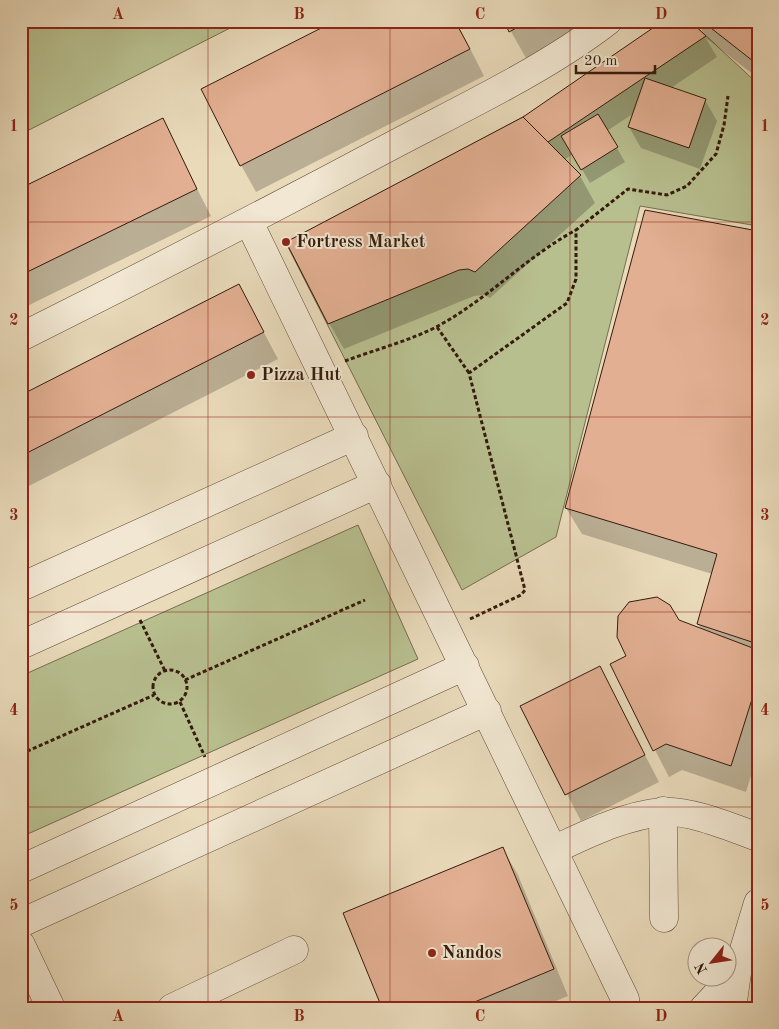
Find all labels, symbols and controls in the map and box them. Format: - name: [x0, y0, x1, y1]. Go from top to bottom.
- text: A: [112, 7, 124, 23]
- text: B: [293, 7, 305, 23]
- text: C: [475, 7, 485, 23]
- text: D: [655, 7, 667, 23]
- scale bar: [576, 42, 655, 74]
- text: 20 m: [584, 54, 618, 69]
- text: 1: [9, 119, 19, 135]
- text: 1: [760, 119, 770, 135]
- place label: Fortress Market: [296, 233, 426, 251]
- marker: Fortress Market: [280, 236, 292, 248]
- text: 2: [9, 313, 19, 329]
- text: 2: [760, 313, 770, 329]
- place label: Pizza Hut: [261, 366, 341, 384]
- marker: Pizza Hut: [245, 369, 257, 381]
- text: 3: [9, 508, 19, 524]
- text: 3: [760, 508, 770, 524]
- text: 4: [9, 703, 19, 719]
- text: 4: [760, 703, 770, 719]
- text: 5: [9, 898, 19, 914]
- text: 5: [760, 898, 770, 914]
- north arrow: [686, 936, 736, 986]
- place label: Nandos: [442, 944, 502, 962]
- marker: Nandos: [426, 947, 438, 959]
- text: N: [693, 960, 710, 976]
- text: A: [112, 1009, 124, 1025]
- text: B: [293, 1009, 305, 1025]
- text: C: [475, 1009, 485, 1025]
- text: D: [655, 1009, 667, 1025]

